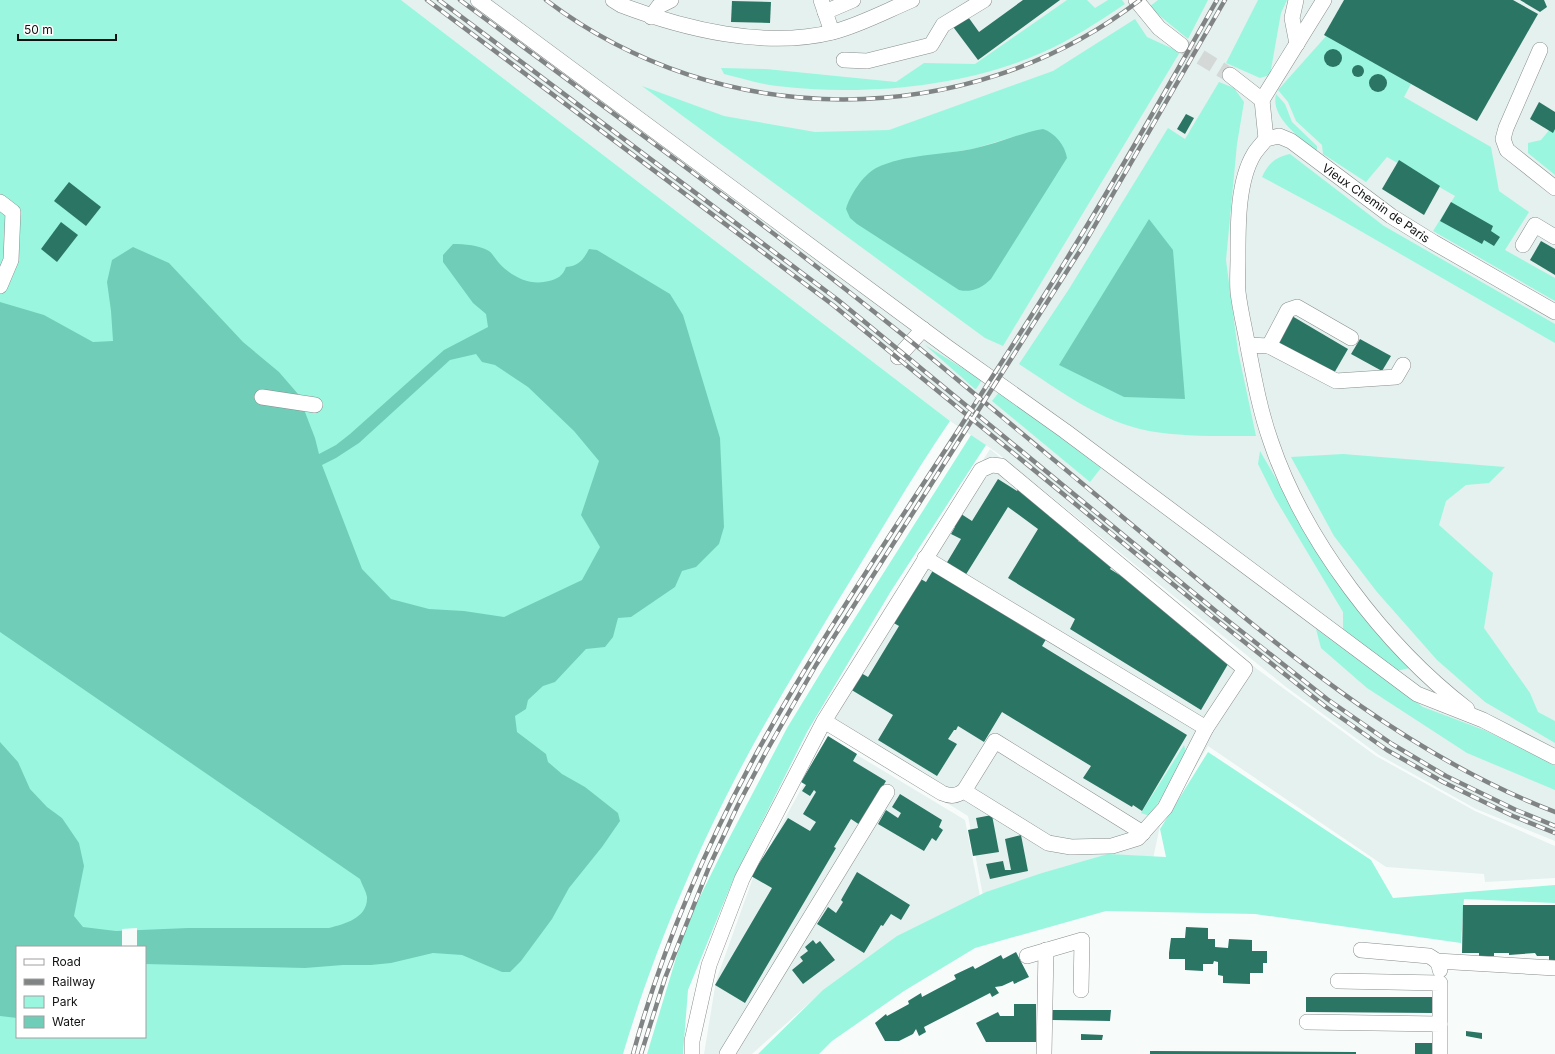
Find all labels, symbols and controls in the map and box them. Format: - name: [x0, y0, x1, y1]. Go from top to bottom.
- scale bar: [18, 16, 116, 42]
- text: 50 m: [24, 22, 53, 37]
- street label: Vieux Chemin de Paris: [1319, 160, 1433, 246]
- legend: [16, 946, 146, 1038]
- text: Road: [52, 954, 81, 969]
- text: Railway: [52, 974, 96, 989]
- text: Park: [52, 994, 78, 1009]
- text: Water: [52, 1014, 86, 1029]

